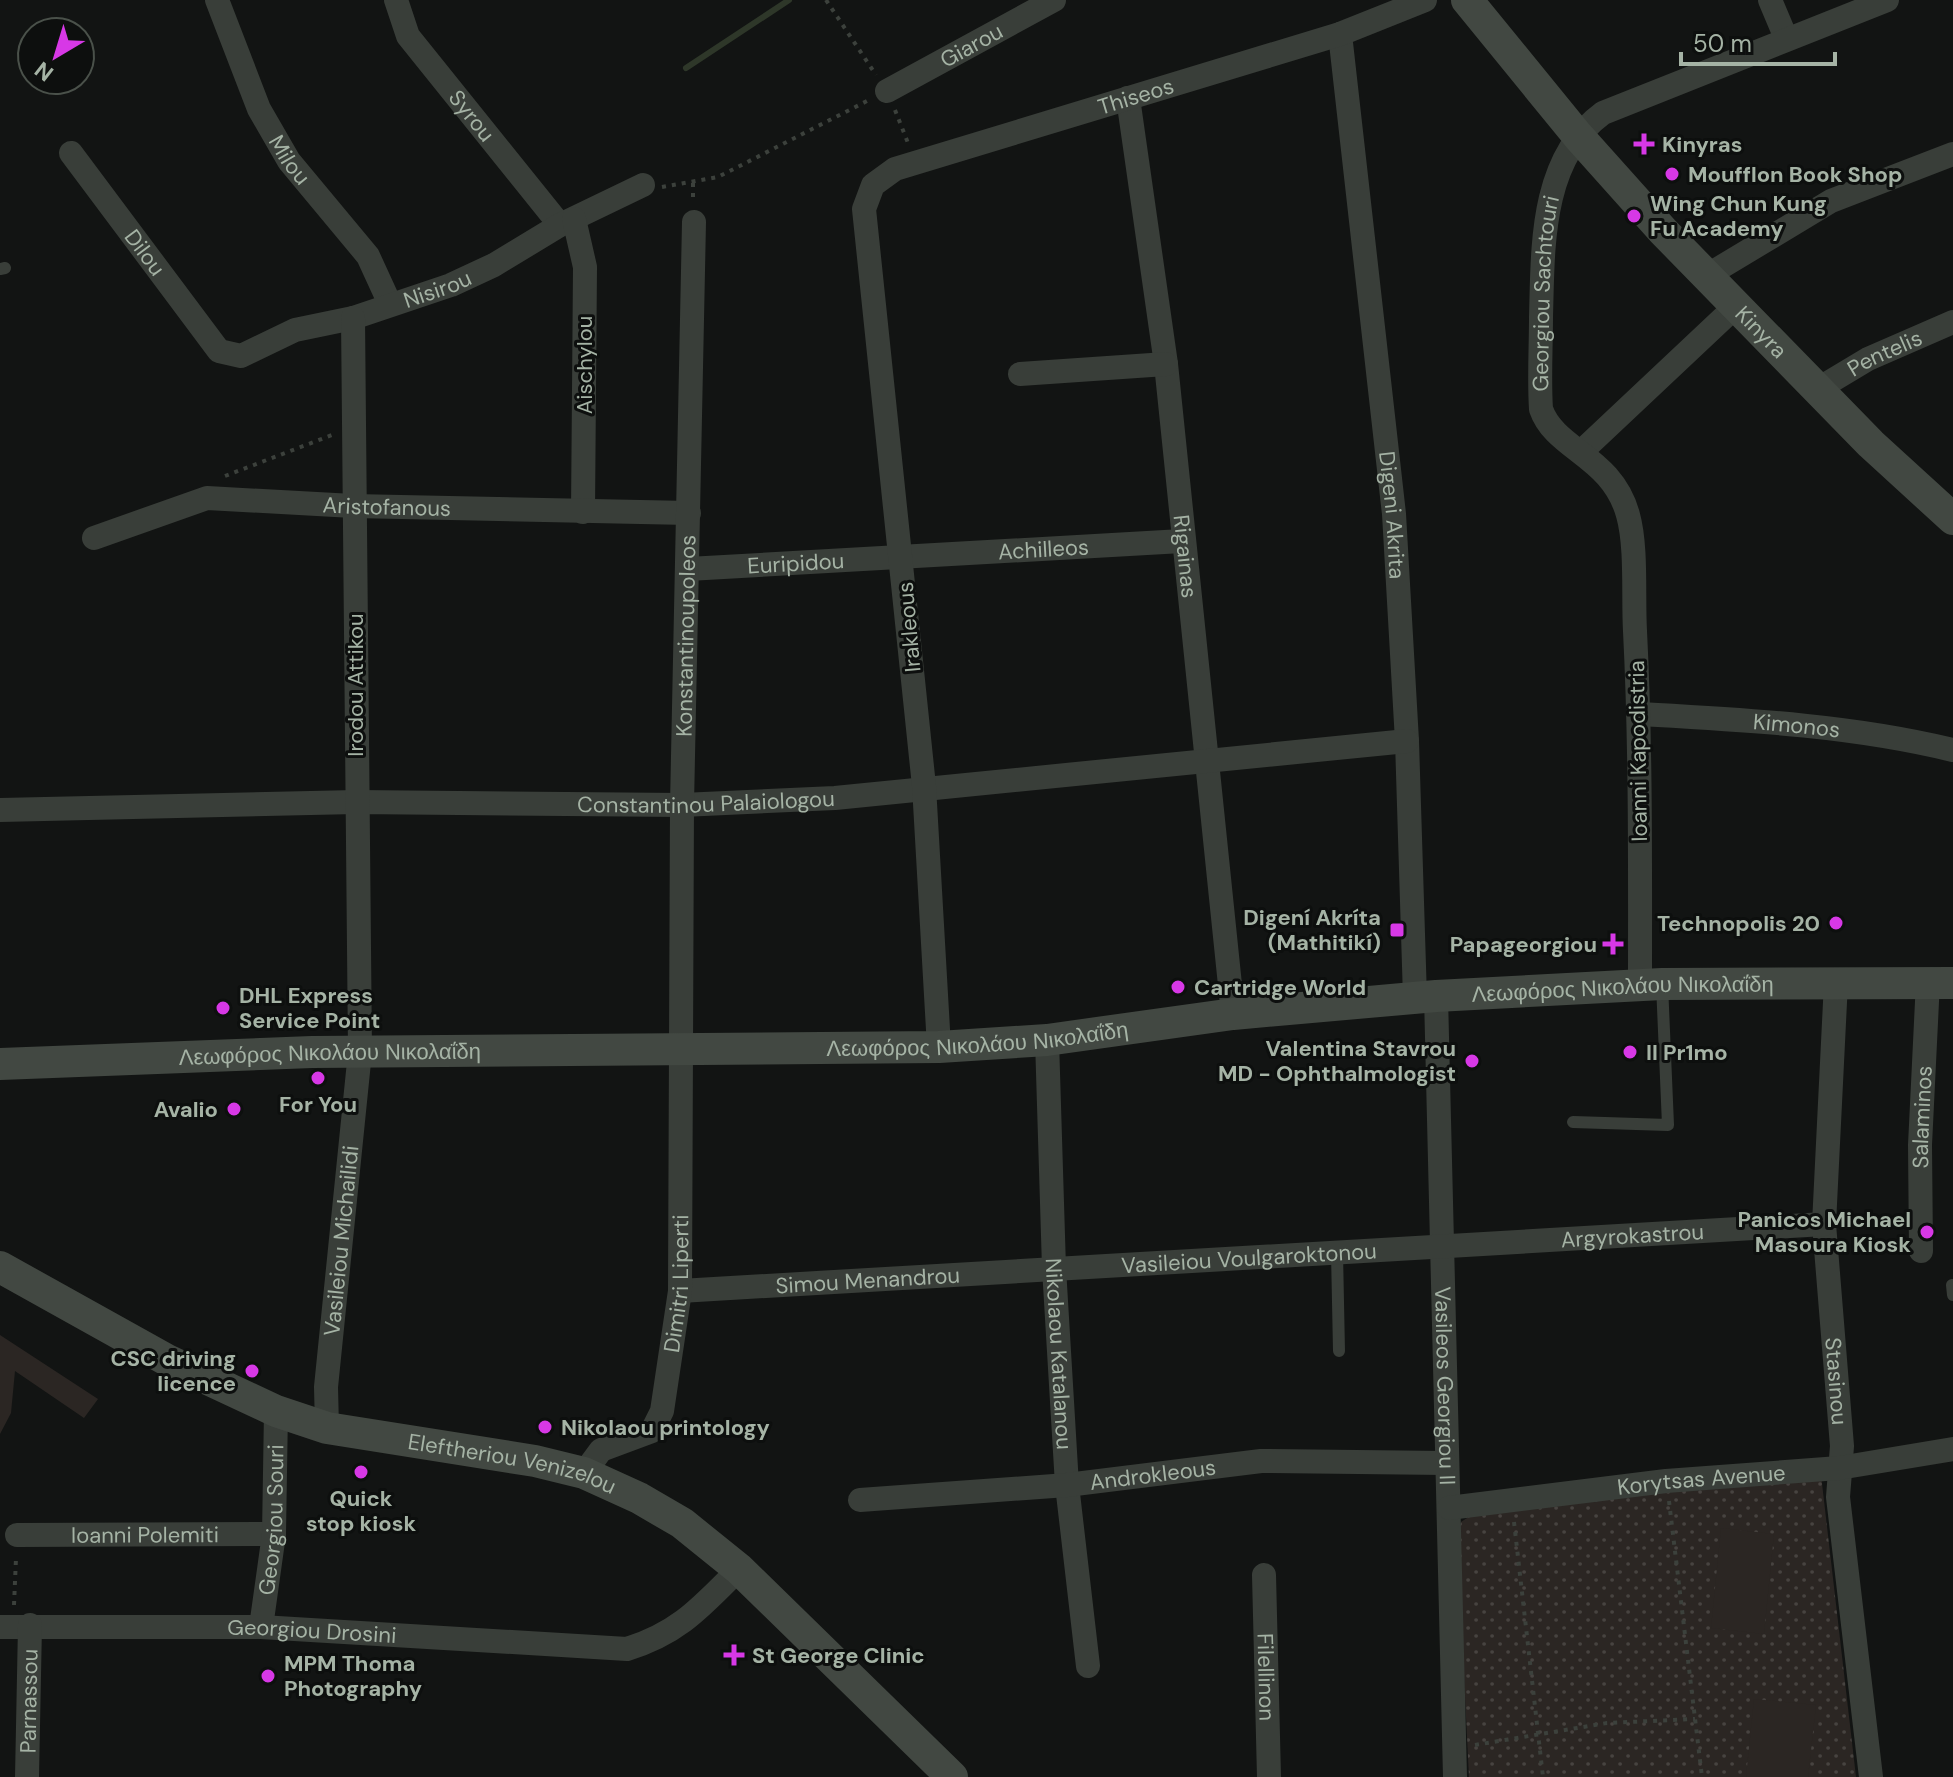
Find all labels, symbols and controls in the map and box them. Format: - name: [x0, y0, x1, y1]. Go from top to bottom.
- north arrow: [16, 16, 96, 96]
- street label: Giarou: [935, 16, 1008, 74]
- scale bar: [1681, 16, 1835, 66]
- text: 50 m: [1693, 28, 1752, 59]
- text: N: [29, 55, 59, 88]
- street label: Thiseos: [1094, 71, 1177, 121]
- street label: Syrou: [442, 84, 502, 147]
- street label: Milou: [262, 129, 317, 191]
- place label: Kinyras: [1662, 130, 1742, 159]
- marker: Kinyras: [1633, 133, 1655, 155]
- place label: Moufflon Book Shop: [1688, 160, 1902, 189]
- marker: Moufflon Book Shop: [1663, 165, 1681, 183]
- place label: Wing Chun Kung Fu Academy: [1650, 189, 1827, 243]
- street label: Georgiou Sachtouri: [1526, 192, 1566, 392]
- marker: Wing Chun Kung Fu Academy: [1625, 207, 1643, 225]
- street label: Dilou: [118, 223, 172, 281]
- street label: Nisirou: [400, 263, 476, 315]
- street label: Kinyra: [1729, 299, 1794, 364]
- street label: Aischylou: [570, 316, 599, 414]
- street label: Pentelis: [1842, 323, 1926, 383]
- street label: Digeni Akrita: [1373, 450, 1412, 580]
- street label: Aristofanous: [322, 490, 451, 523]
- street label: Rigainas: [1167, 513, 1205, 599]
- street label: Achilleos: [997, 532, 1090, 566]
- street label: Konstantinoupoleos: [669, 534, 702, 737]
- street label: Euripidou: [747, 546, 845, 580]
- street label: Irakleous: [891, 581, 927, 673]
- street label: Irodou Attikou: [341, 613, 370, 757]
- street label: Ioanni Kapodistria: [1622, 660, 1654, 842]
- street label: Kimonos: [1752, 707, 1842, 744]
- street label: Constantinou Palaiologou: [577, 784, 835, 820]
- place label: Digení Akríta (Mathitikí): [1243, 903, 1381, 957]
- place label: Technopolis 20: [1657, 909, 1820, 938]
- marker: Technopolis 20: [1827, 914, 1845, 932]
- marker: Digení Akríta (Mathitikí): [1388, 921, 1406, 939]
- place label: Papageorgiou: [1450, 930, 1597, 959]
- marker: Papageorgiou: [1604, 935, 1622, 953]
- street label: Λεωφόρος Νικολάου Νικολαΐδη: [1471, 969, 1774, 1009]
- place label: Cartridge World: [1194, 973, 1366, 1002]
- marker: Cartridge World: [1169, 978, 1187, 996]
- place label: DHL Express Service Point: [239, 981, 380, 1035]
- marker: DHL Express Service Point: [214, 999, 232, 1017]
- street label: Λεωφόρος Νικολάου Νικολαΐδη: [826, 1014, 1130, 1062]
- place label: Valentina Stavrou MD - Ophthalmologist: [1218, 1034, 1456, 1088]
- street label: Λεωφόρος Νικολάου Νικολαΐδη: [178, 1036, 481, 1072]
- place label: Il Pr1mo: [1646, 1038, 1728, 1067]
- marker: Il Pr1mo: [1621, 1043, 1639, 1061]
- marker: Valentina Stavrou MD - Ophthalmologist: [1463, 1052, 1481, 1070]
- street label: Salaminos: [1905, 1065, 1938, 1169]
- marker: For You: [309, 1069, 327, 1087]
- place label: For You: [279, 1090, 357, 1119]
- place label: Avalio: [154, 1095, 218, 1124]
- marker: Avalio: [225, 1100, 243, 1118]
- street label: Vasileiou Michailidi: [317, 1144, 365, 1338]
- place label: Panicos Michael Masoura Kiosk: [1738, 1205, 1911, 1259]
- street label: Dimitri Liperti: [656, 1214, 695, 1354]
- street label: Argyrokastrou: [1560, 1217, 1705, 1254]
- marker: Panicos Michael Masoura Kiosk: [1918, 1223, 1936, 1241]
- street label: Vasileiou Voulgaroktonou: [1121, 1236, 1377, 1280]
- street label: Nikolaou Katalanou: [1039, 1257, 1079, 1450]
- street label: Simou Menandrou: [775, 1260, 961, 1300]
- street label: Vasileos Georgiou II: [1429, 1286, 1462, 1486]
- street label: Stasinou: [1819, 1336, 1855, 1426]
- place label: CSC driving licence: [110, 1344, 236, 1398]
- marker: CSC driving licence: [243, 1362, 261, 1380]
- place label: Nikolaou printology: [561, 1413, 770, 1442]
- marker: Nikolaou printology: [536, 1418, 554, 1436]
- street label: Eleftheriou Venizelou: [406, 1427, 621, 1500]
- street label: Georgiou Souri: [251, 1444, 290, 1597]
- street label: Androkleous: [1088, 1452, 1218, 1497]
- street label: Korytsas Avenue: [1615, 1458, 1787, 1501]
- marker: Quick stop kiosk: [352, 1463, 370, 1481]
- place label: Quick stop kiosk: [306, 1484, 416, 1538]
- street label: Ioanni Polemiti: [71, 1520, 219, 1549]
- street label: Georgiou Drosini: [227, 1612, 397, 1650]
- street label: Filellinon: [1251, 1633, 1282, 1721]
- place label: St George Clinic: [752, 1641, 925, 1670]
- marker: St George Clinic: [723, 1644, 745, 1666]
- street label: Parnassou: [13, 1648, 44, 1754]
- place label: MPM Thoma Photography: [284, 1649, 422, 1703]
- marker: MPM Thoma Photography: [259, 1667, 277, 1685]

